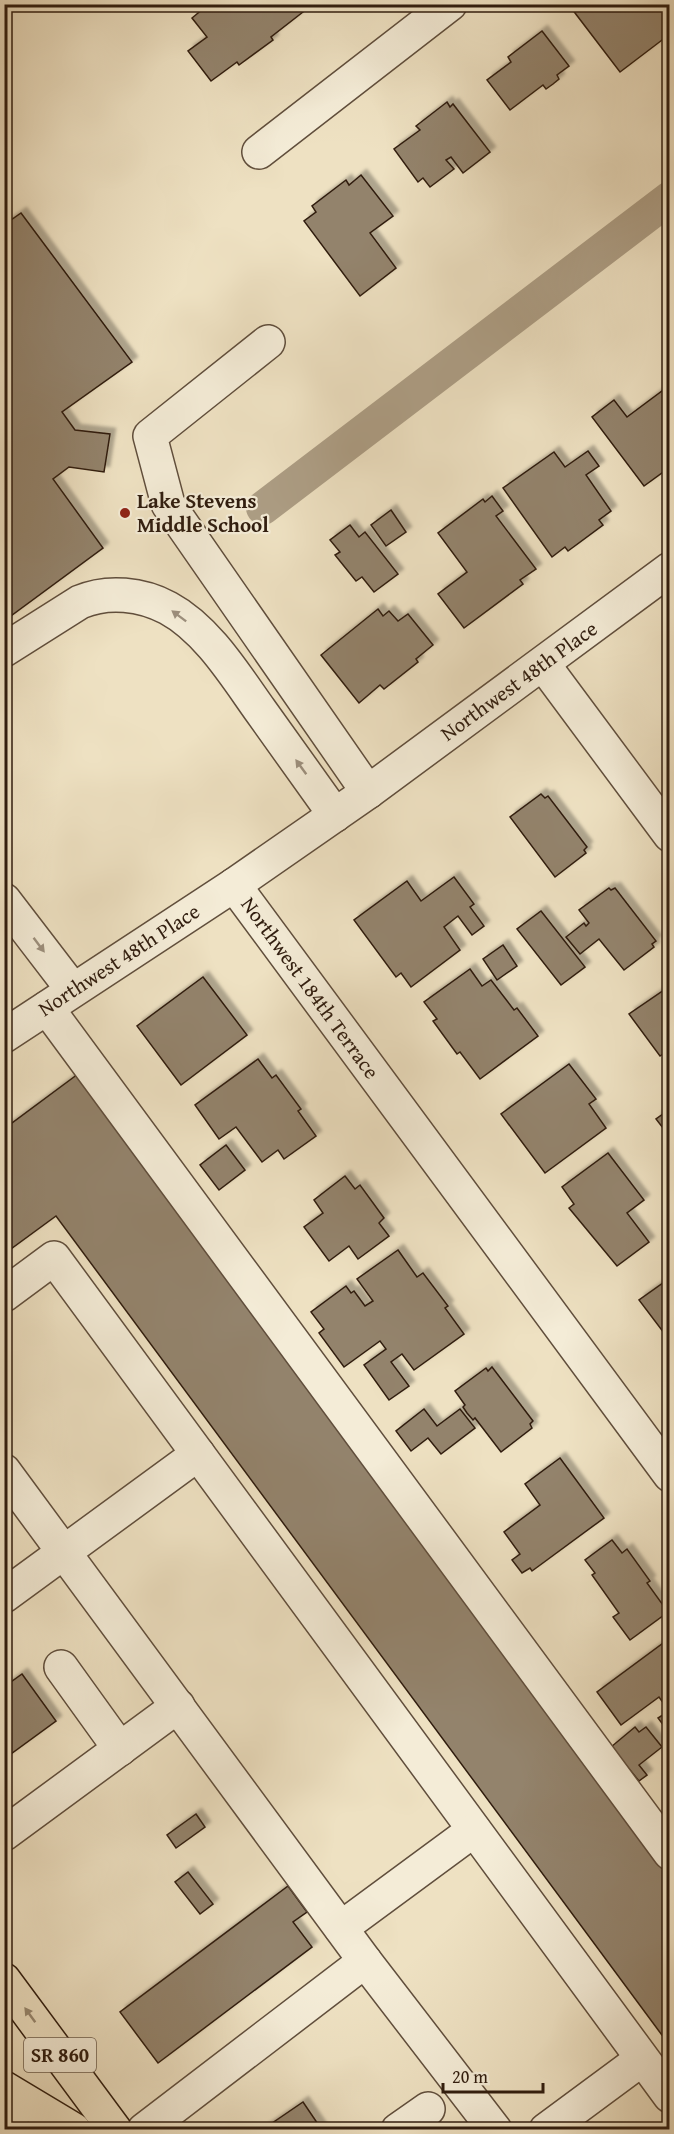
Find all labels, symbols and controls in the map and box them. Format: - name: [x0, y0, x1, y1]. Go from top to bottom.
- place label: Lake Stevens Middle School: [137, 485, 269, 540]
- marker: Lake Stevens Middle School: [118, 506, 132, 520]
- one-way arrow: [171, 609, 187, 622]
- street label: Northwest 48th Place: [434, 613, 604, 748]
- one-way arrow: [295, 760, 307, 775]
- street label: Northwest 184th Terrace: [234, 890, 387, 1085]
- street label: Northwest 48th Place: [32, 895, 206, 1024]
- one-way arrow: [33, 937, 45, 953]
- one-way arrow: [24, 2007, 36, 2023]
- road number: SR 860: [24, 2038, 96, 2072]
- scale bar: [443, 2056, 544, 2094]
- text: 20 m: [452, 2063, 488, 2090]

